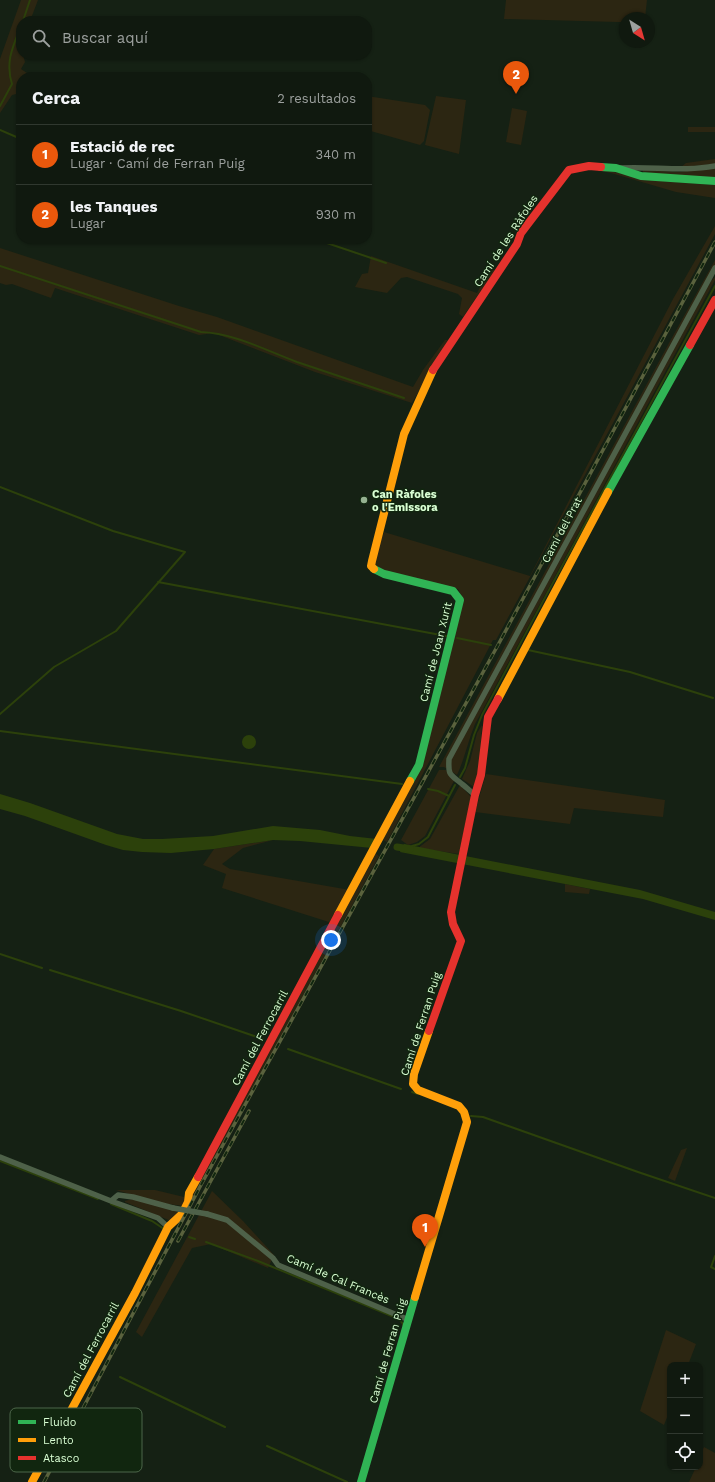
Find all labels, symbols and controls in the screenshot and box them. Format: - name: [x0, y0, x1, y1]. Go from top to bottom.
- north arrow: [619, 12, 655, 48]
- search box: [16, 16, 372, 60]
- icon: search: [30, 27, 52, 49]
- text: Buscar aquí: [62, 29, 148, 47]
- pin: 2: [503, 61, 529, 94]
- text: Cerca: [32, 88, 80, 108]
- text: 2 resultados: [277, 91, 356, 106]
- text: Estació de rec: [70, 138, 175, 156]
- text: 1: [42, 147, 48, 162]
- text: 340 m: [316, 147, 356, 162]
- text: Lugar · Camí de Ferran Puig: [70, 156, 245, 171]
- street label: Camí de les Ràfoles: [471, 192, 541, 289]
- text: les Tanques: [70, 198, 157, 216]
- text: 2: [41, 207, 49, 222]
- text: 930 m: [316, 207, 356, 222]
- text: Lugar: [70, 216, 105, 231]
- place label: Can Ràfoles o l'Emissora: [372, 488, 438, 514]
- marker: Can Ràfoles o l'Emissora: [359, 495, 369, 505]
- street label: Camí del Prat: [539, 495, 585, 565]
- street label: Camí de Joan Xurit: [417, 600, 455, 703]
- your location: [321, 930, 341, 950]
- street label: Camí de Ferran Puig: [398, 970, 444, 1077]
- street label: Camí del Ferrocarril: [229, 987, 291, 1088]
- pin: 1: [412, 1214, 438, 1247]
- street label: Camí de Cal Francès: [285, 1251, 392, 1307]
- street label: Camí de Ferran Puig: [367, 1297, 409, 1405]
- street label: Camí del Ferrocarril: [60, 1299, 122, 1400]
- map controls: [667, 1362, 703, 1470]
- button: +: [667, 1362, 703, 1398]
- button: −: [667, 1398, 703, 1434]
- legend: [10, 1408, 142, 1472]
- text: Fluido: [43, 1416, 76, 1429]
- text: Lento: [43, 1434, 74, 1447]
- button: locate: [667, 1434, 703, 1470]
- text: Atasco: [43, 1452, 79, 1465]

